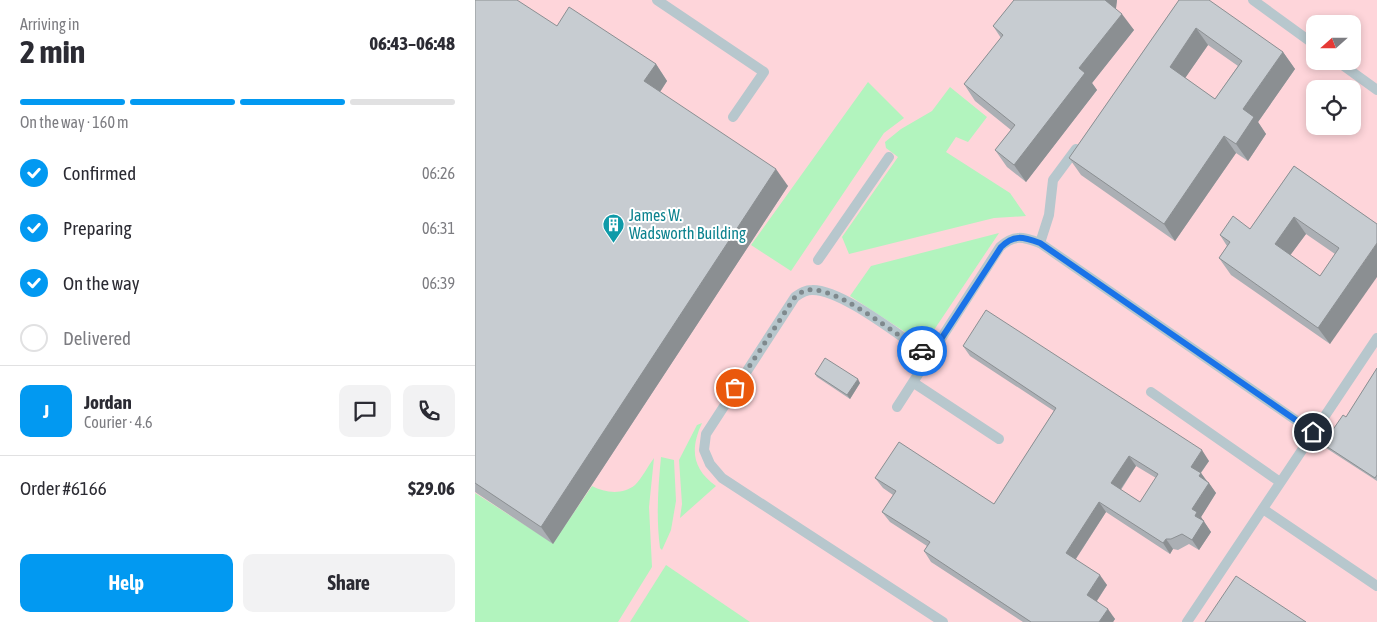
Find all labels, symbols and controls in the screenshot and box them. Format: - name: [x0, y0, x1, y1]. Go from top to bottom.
- text: Arriving in: [20, 15, 80, 33]
- north arrow: [1306, 15, 1361, 70]
- map controls: [1306, 15, 1361, 135]
- text: 06:43–06:48: [369, 32, 455, 54]
- text: 2 min: [20, 33, 85, 70]
- button: locate: [1306, 80, 1361, 135]
- text: On the way · 160 m: [20, 113, 129, 131]
- icon: check: [20, 159, 48, 187]
- text: Confirmed: [63, 162, 136, 184]
- text: 06:26: [422, 164, 455, 182]
- place label: James W. Wadsworth Building: [629, 206, 746, 243]
- building icon: James W. Wadsworth Building: [601, 212, 625, 243]
- icon: check: [20, 214, 48, 242]
- text: Preparing: [63, 217, 132, 239]
- text: 06:31: [422, 219, 455, 237]
- icon: check: [20, 269, 48, 297]
- text: On the way: [63, 272, 140, 294]
- text: 06:39: [422, 274, 455, 292]
- courier: [897, 326, 947, 376]
- text: Delivered: [63, 327, 131, 349]
- icon: car: [908, 337, 936, 365]
- pin: [714, 367, 756, 409]
- icon: bag: [721, 374, 749, 402]
- button: chat: [339, 385, 391, 437]
- button: phone: [403, 385, 455, 437]
- text: Jordan: [84, 391, 132, 413]
- text: J: [43, 400, 49, 422]
- pin: [1292, 411, 1334, 453]
- text: Courier · 4.6: [84, 413, 153, 431]
- icon: home: [1299, 418, 1327, 446]
- text: Order #6166: [20, 477, 107, 499]
- text: $29.06: [408, 477, 455, 499]
- button: Help: [20, 554, 233, 612]
- button: Share: [243, 554, 455, 612]

